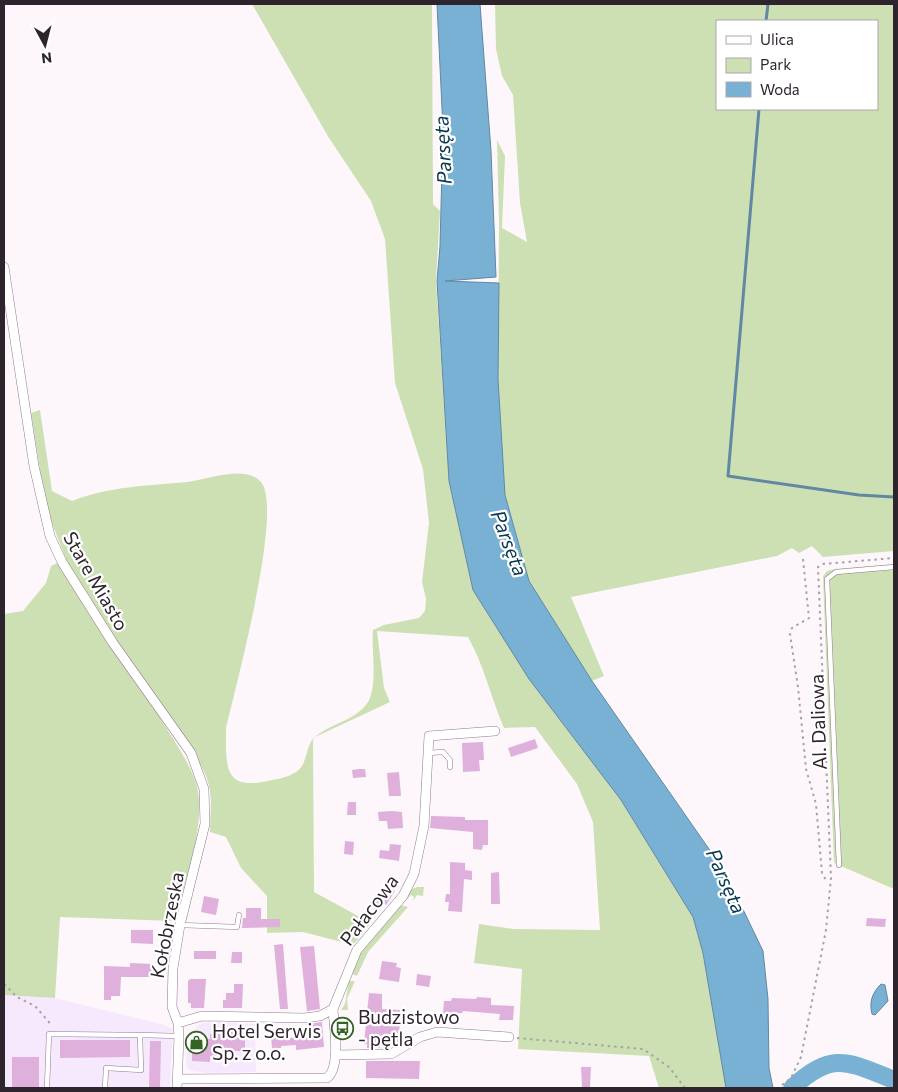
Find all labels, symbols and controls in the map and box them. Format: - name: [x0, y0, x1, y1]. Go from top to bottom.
- north arrow: [20, 20, 70, 70]
- legend: [716, 20, 878, 110]
- text: Ulica: [760, 30, 794, 48]
- text: N: [40, 49, 53, 67]
- text: Park: [760, 55, 791, 73]
- text: Woda: [760, 80, 800, 98]
- water label: Parsęta: [428, 115, 456, 185]
- water label: Parsęta: [486, 506, 533, 579]
- street label: Stare Miasto: [59, 527, 134, 634]
- street label: Al. Daliowa: [804, 674, 831, 770]
- water label: Parsęta: [702, 844, 752, 917]
- street label: Kołobrzeska: [145, 870, 188, 980]
- street label: Pałacowa: [334, 870, 403, 950]
- place label: Budzistowo - pętla: [358, 1005, 460, 1050]
- bus stop icon: Budzistowo - pętla: [330, 1016, 354, 1040]
- place label: Hotel Serwis Sp. z o.o.: [212, 1019, 321, 1064]
- shop icon: Hotel Serwis Sp. z o.o.: [184, 1030, 208, 1054]

